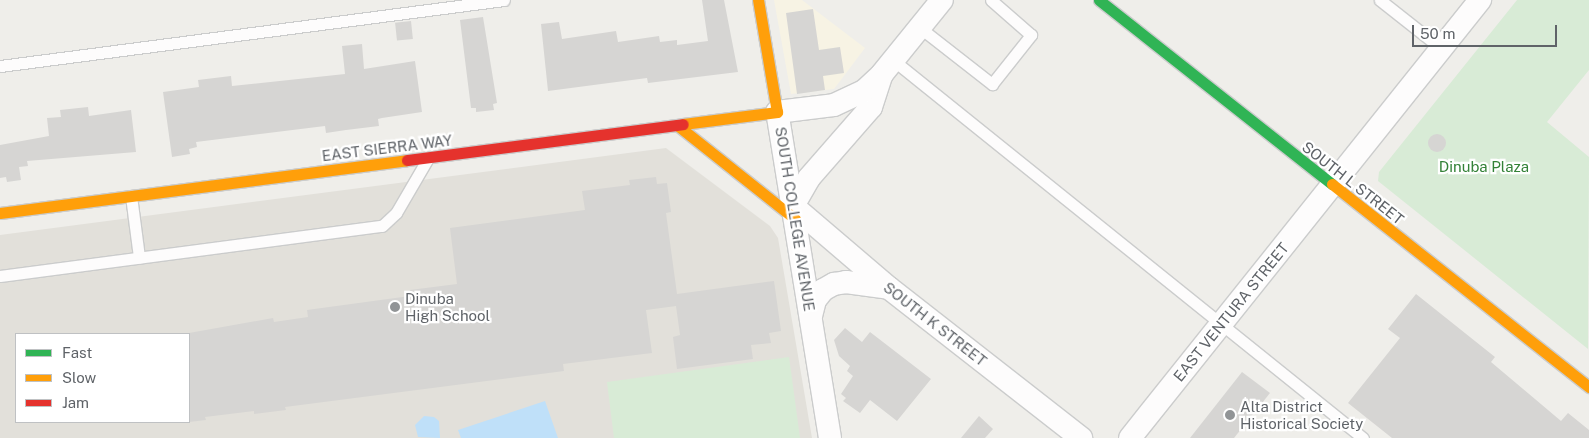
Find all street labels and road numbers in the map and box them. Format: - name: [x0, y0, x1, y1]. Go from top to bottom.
- street label: SOUTH COLLEGE AVENUE: [772, 125, 818, 313]
- street label: EAST SIERRA WAY: [321, 131, 453, 165]
- street label: SOUTH L STREET: [1299, 138, 1407, 228]
- street label: EAST VENTURA STREET: [1169, 239, 1293, 385]
- street label: SOUTH K STREET: [880, 278, 990, 370]

